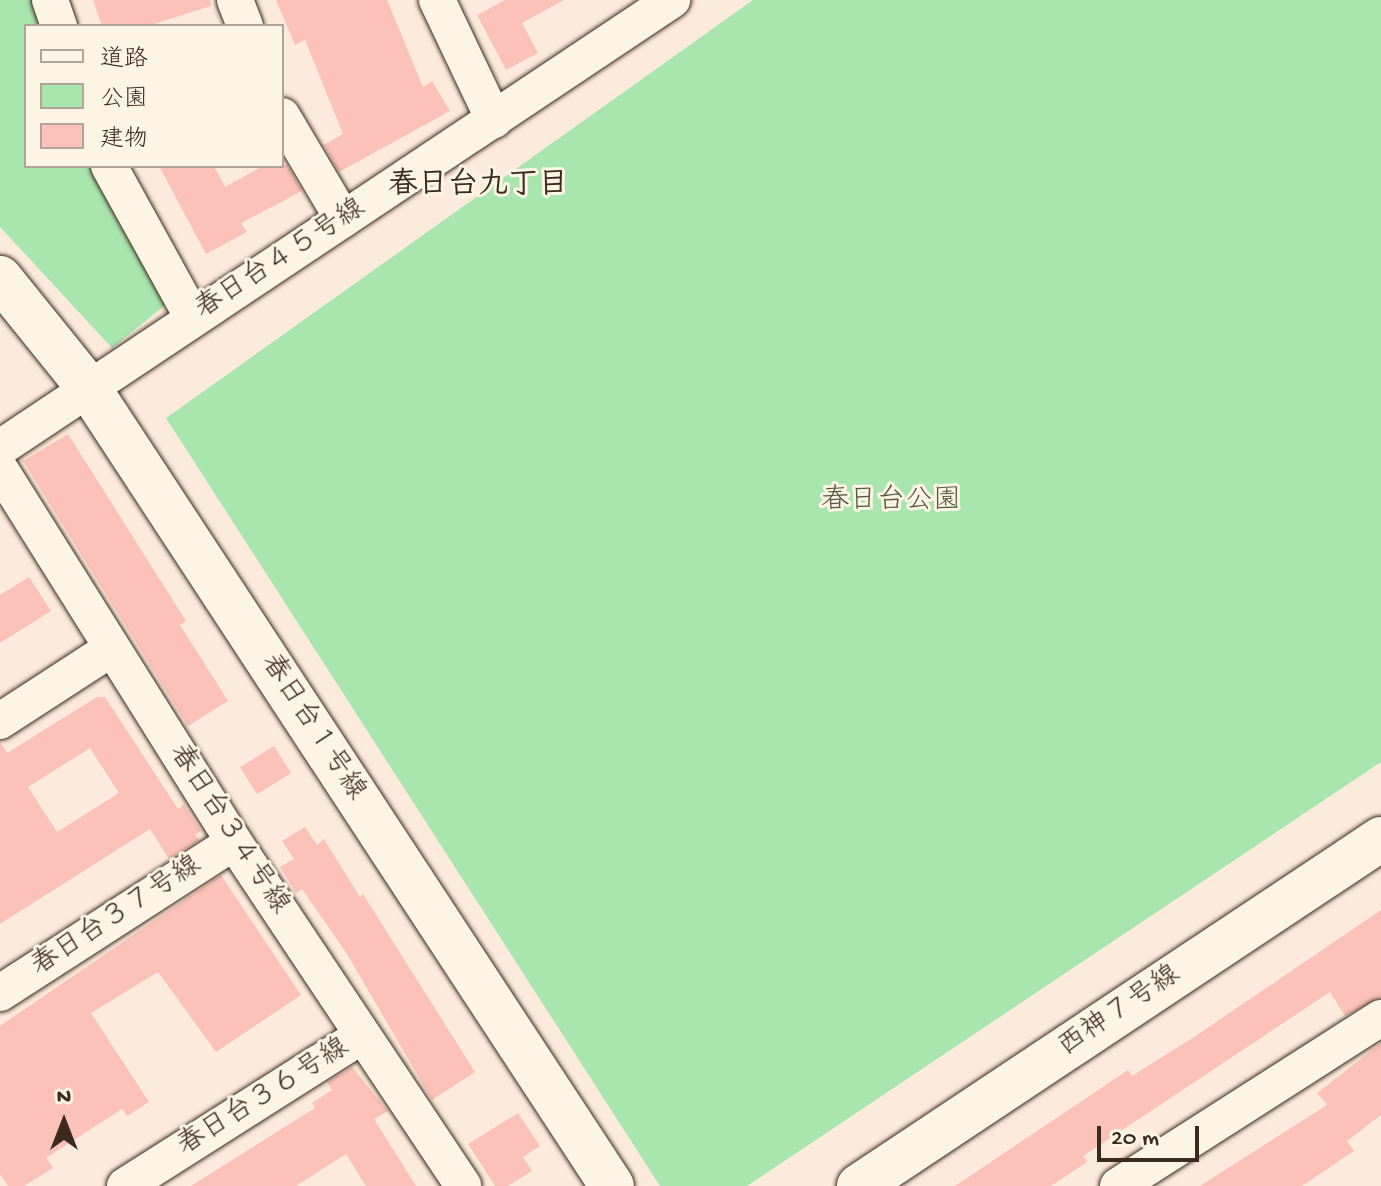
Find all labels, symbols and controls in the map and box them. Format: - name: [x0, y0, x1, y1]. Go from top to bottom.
- legend: [24, 24, 284, 168]
- text: 道路: [100, 46, 148, 75]
- text: 公園: [100, 86, 148, 115]
- text: 建物: [100, 126, 148, 155]
- district label: 春日台九丁目: [388, 169, 568, 205]
- street label: 春日台４５号線: [190, 193, 372, 327]
- park label: 春日台公園: [821, 485, 961, 519]
- street label: 春日台１号線: [252, 648, 372, 808]
- street label: 春日台３４号線: [161, 739, 295, 921]
- street label: 春日台３７号線: [26, 850, 208, 984]
- street label: 西神７号線: [1053, 959, 1187, 1065]
- street label: 春日台３６号線: [172, 1032, 356, 1164]
- north arrow: [24, 1082, 104, 1162]
- text: N: [57, 1085, 71, 1111]
- scale bar: [1101, 1110, 1203, 1160]
- text: 20 m: [1111, 1125, 1159, 1154]

